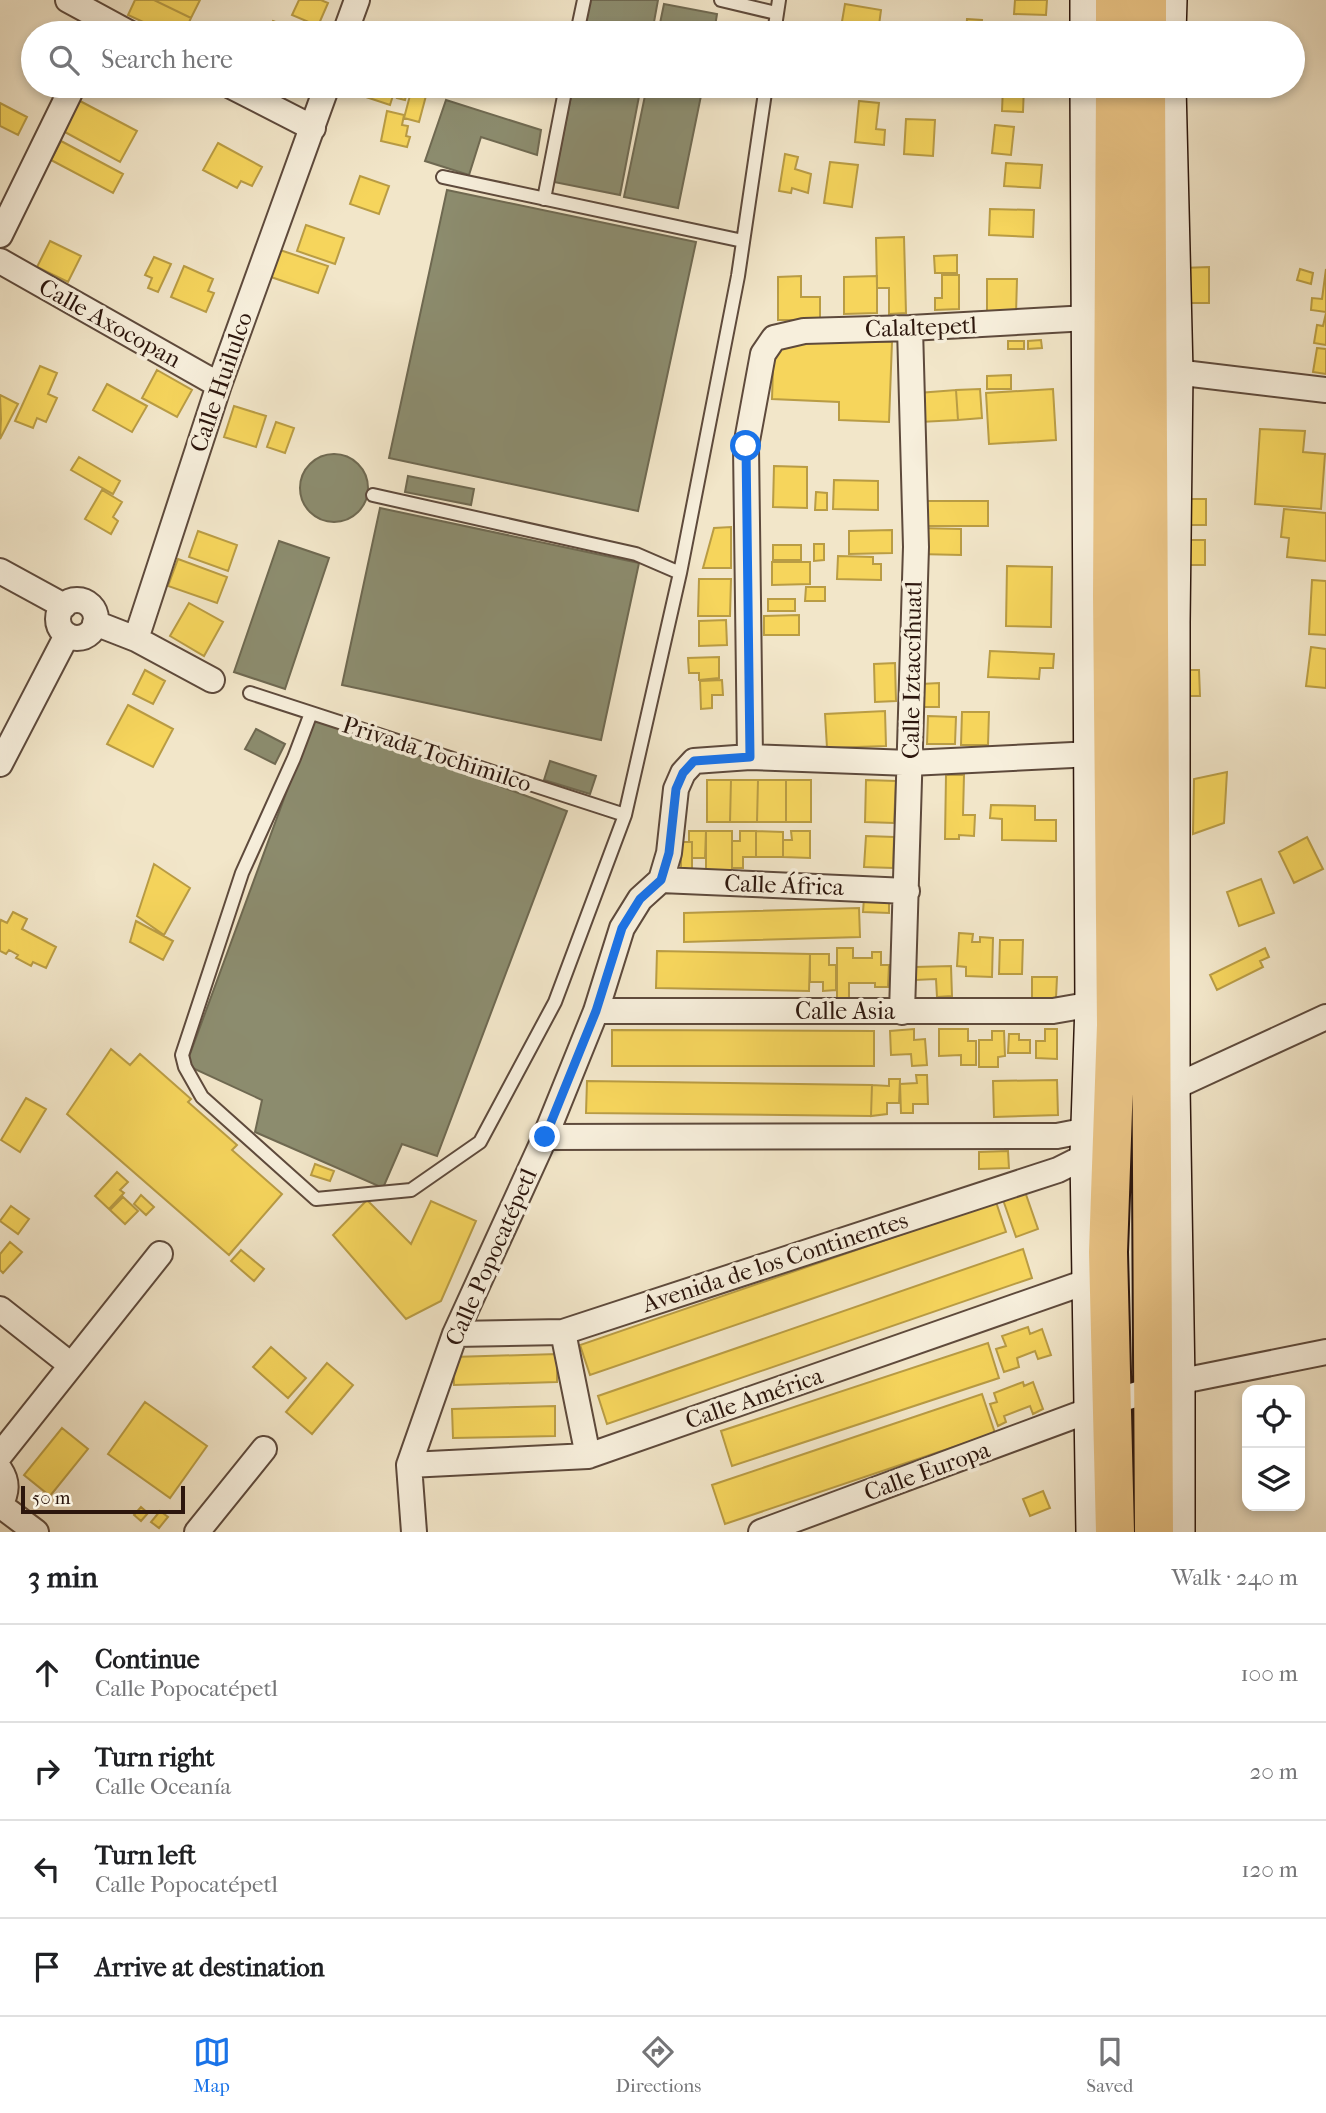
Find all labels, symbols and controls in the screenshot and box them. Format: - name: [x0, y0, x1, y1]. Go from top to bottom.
- search box: [21, 21, 1305, 98]
- icon: search: [45, 41, 83, 79]
- text: Search here: [101, 44, 233, 75]
- street label: Calle Axocopan: [34, 272, 186, 374]
- street label: Calle Huilulco: [184, 308, 258, 456]
- street label: Calaltepetl: [865, 311, 978, 343]
- route start: [730, 430, 761, 461]
- street label: Calle Iztaccíhuatl: [896, 580, 928, 759]
- street label: Privada Tochimilco: [339, 710, 535, 798]
- street label: Calle África: [724, 868, 845, 901]
- street label: Calle Asia: [795, 997, 896, 1025]
- route end: [529, 1121, 560, 1152]
- street label: Calle Popocatépetl: [439, 1164, 543, 1350]
- street label: Avenida de los Continentes: [638, 1206, 911, 1319]
- street label: Calle América: [682, 1361, 827, 1435]
- map controls: [1242, 1385, 1305, 1511]
- button: locate: [1242, 1385, 1305, 1448]
- street label: Calle Europa: [860, 1435, 995, 1507]
- button: layers: [1242, 1448, 1305, 1511]
- scale bar: [21, 1483, 186, 1515]
- text: 50 m: [32, 1487, 71, 1509]
- text: 3 min: [28, 1560, 98, 1595]
- text: Walk · 240 m: [1171, 1564, 1298, 1591]
- text: Continue: [95, 1644, 200, 1675]
- icon: ahead: [28, 1654, 66, 1692]
- text: 100 m: [1240, 1660, 1298, 1687]
- text: Calle Popocatépetl: [95, 1675, 278, 1702]
- text: Turn right: [95, 1742, 215, 1773]
- icon: right: [28, 1752, 66, 1790]
- text: 20 m: [1249, 1758, 1298, 1785]
- text: Calle Oceanía: [95, 1773, 231, 1800]
- text: Turn left: [95, 1840, 196, 1871]
- icon: left: [28, 1850, 66, 1888]
- text: 120 m: [1241, 1856, 1298, 1883]
- text: Calle Popocatépetl: [95, 1871, 278, 1898]
- icon: arrive: [28, 1948, 66, 1986]
- text: Arrive at destination: [95, 1952, 325, 1983]
- tab: Map: [193, 2033, 231, 2097]
- tab: Directions: [616, 2033, 701, 2097]
- tab: Saved: [1086, 2033, 1133, 2097]

